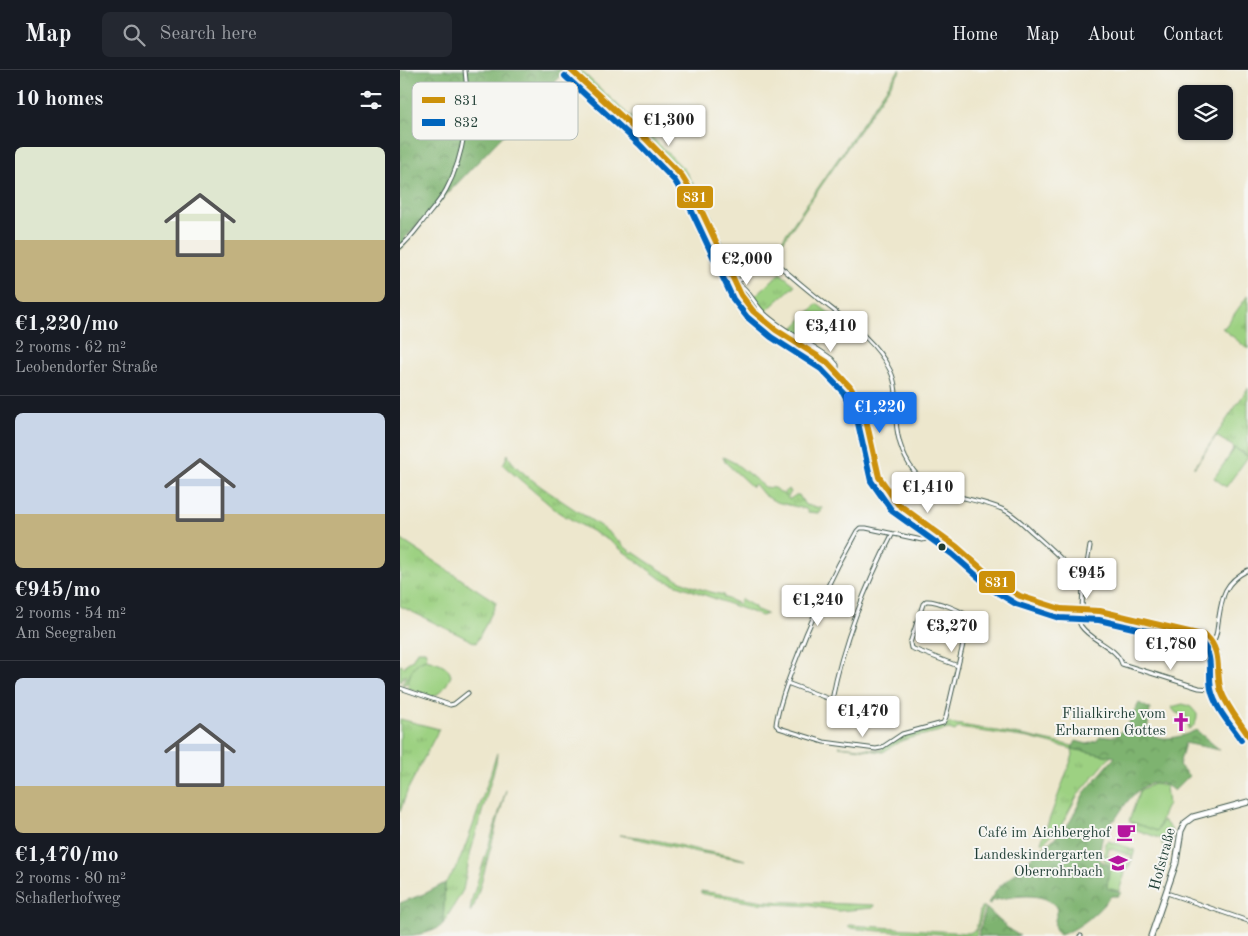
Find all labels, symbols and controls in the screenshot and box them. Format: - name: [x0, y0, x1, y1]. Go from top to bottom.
- search box: [102, 12, 452, 57]
- icon: search: [120, 21, 148, 49]
- text: Map: [25, 23, 72, 47]
- text: Search here: [160, 25, 257, 44]
- text: Home: [952, 26, 998, 44]
- text: Map: [1026, 26, 1059, 44]
- text: About: [1087, 26, 1135, 44]
- text: Contact: [1163, 26, 1223, 44]
- legend: [412, 82, 578, 140]
- map controls: [1178, 85, 1233, 140]
- button: layers: [1178, 85, 1233, 140]
- icon: filters: [357, 86, 385, 114]
- text: 10 homes: [15, 89, 103, 110]
- text: 831: [454, 94, 478, 108]
- pin: €1,300: [628, 104, 710, 147]
- text: €1,300: [644, 113, 694, 129]
- text: 832: [454, 116, 478, 130]
- icon: home: [155, 180, 245, 270]
- line badge: 831: [676, 185, 714, 209]
- text: 831: [683, 191, 707, 205]
- pin: €2,000: [706, 244, 788, 286]
- text: €2,000: [722, 252, 772, 268]
- pin: €3,410: [790, 310, 872, 353]
- text: €1,220/mo: [15, 314, 119, 335]
- text: €3,410: [806, 319, 856, 335]
- text: 2 rooms · 62 m²: [15, 340, 126, 356]
- text: Leobendorfer Straße: [15, 360, 158, 376]
- pin: €1,220: [839, 392, 921, 434]
- text: €1,220: [855, 400, 905, 416]
- icon: home: [155, 445, 245, 535]
- pin: €1,410: [887, 472, 969, 514]
- text: €1,410: [903, 480, 953, 496]
- unlabelled marker: [937, 542, 947, 552]
- pin: €945: [1057, 558, 1117, 600]
- text: €945: [1068, 566, 1106, 582]
- line badge: 831: [978, 570, 1016, 594]
- text: 831: [985, 576, 1009, 590]
- text: €945/mo: [15, 580, 101, 601]
- pin: €1,240: [777, 584, 859, 627]
- text: €1,240: [793, 593, 843, 609]
- text: 2 rooms · 54 m²: [15, 606, 126, 622]
- pin: €3,270: [911, 610, 993, 653]
- text: €3,270: [927, 619, 977, 635]
- text: Am Seegraben: [15, 626, 116, 642]
- pin: €1,780: [1130, 628, 1212, 671]
- text: €1,780: [1146, 637, 1196, 653]
- pin: €1,470: [822, 696, 904, 738]
- text: €1,470: [838, 704, 888, 720]
- place label: Filialkirche vom Erbarmen Gottes: [1055, 707, 1166, 739]
- icon: home: [155, 710, 245, 800]
- church icon: Filialkirche vom Erbarmen Gottes: [1170, 711, 1192, 733]
- cafe icon: Café im Aichberghof: [1115, 821, 1137, 843]
- place label: Café im Aichberghof: [978, 826, 1112, 841]
- street label: Hofstraße: [1148, 826, 1179, 892]
- text: €1,470/mo: [15, 845, 119, 866]
- place label: Landeskindergarten Oberrohrbach: [973, 848, 1103, 880]
- school or university icon: Landeskindergarten Oberrohrbach: [1107, 852, 1129, 874]
- text: 2 rooms · 80 m²: [15, 871, 126, 887]
- text: Schaflerhofweg: [15, 891, 120, 907]

